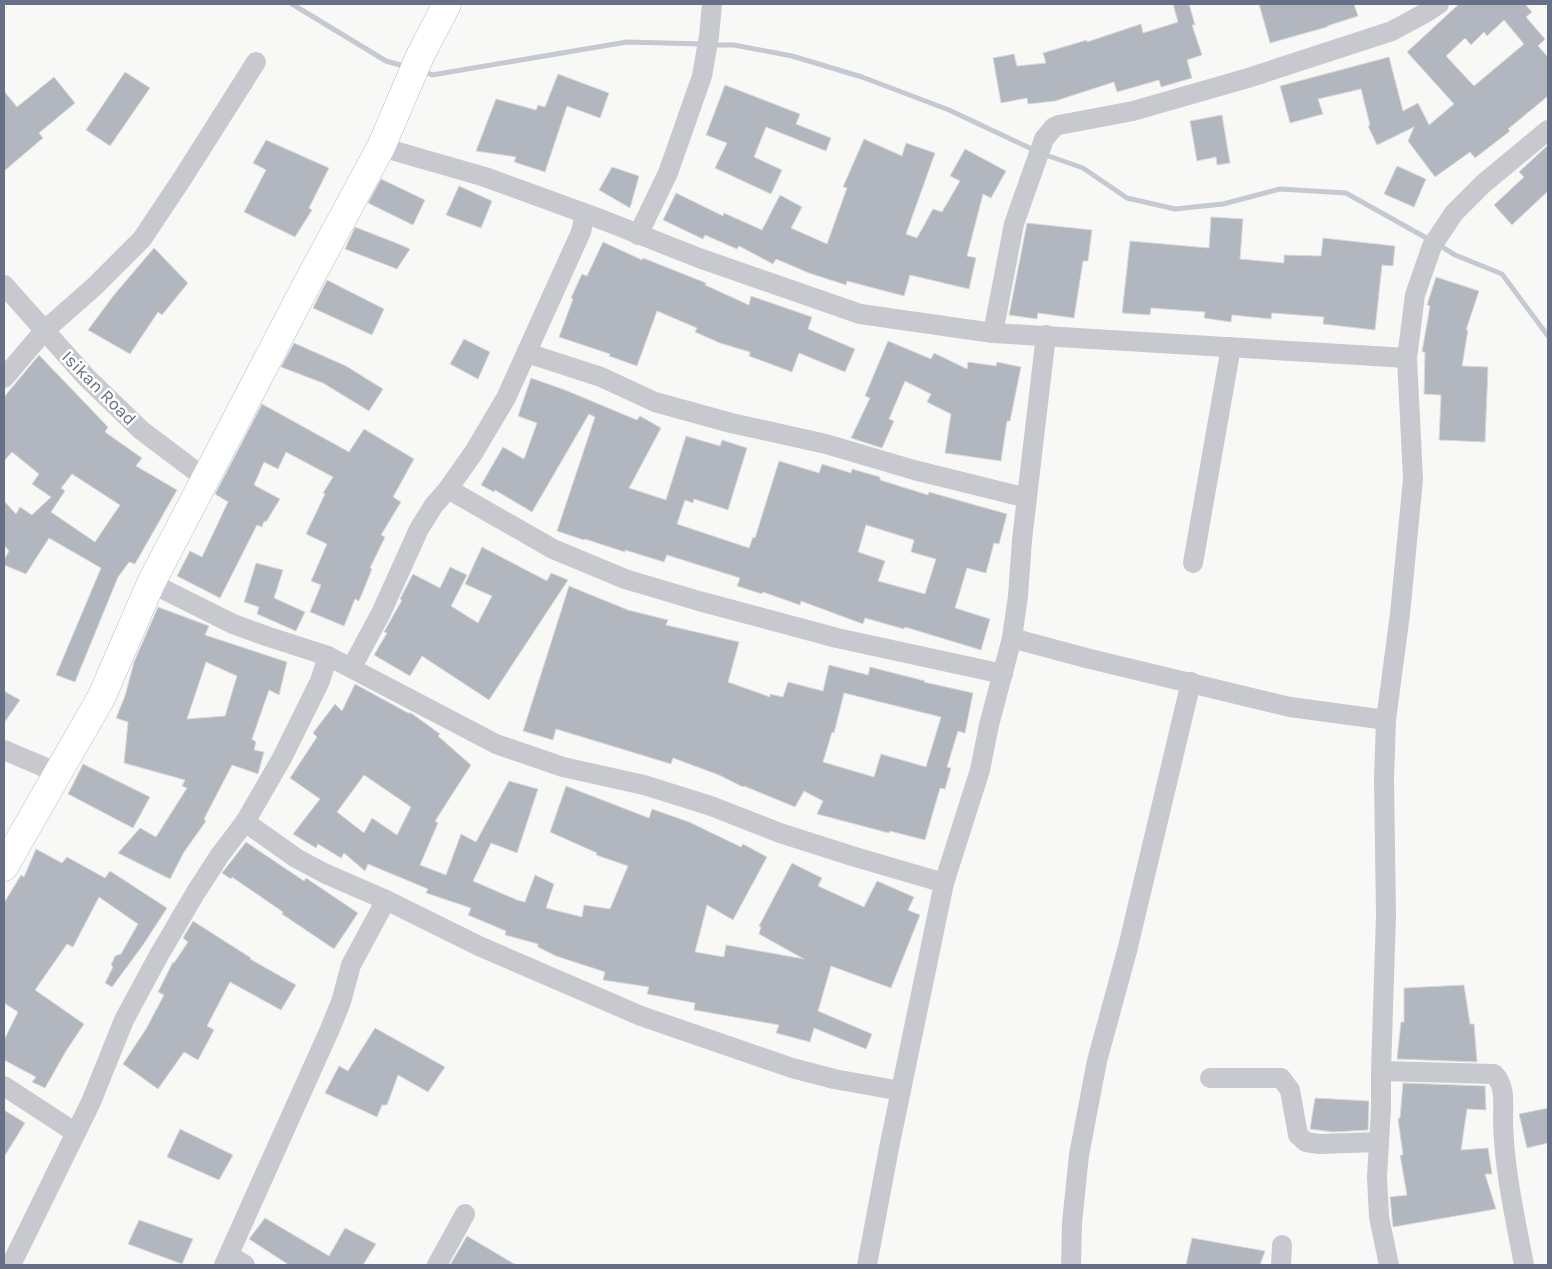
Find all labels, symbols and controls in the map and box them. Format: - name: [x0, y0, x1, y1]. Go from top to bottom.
- street label: Isikan Road: [57, 346, 141, 430]

